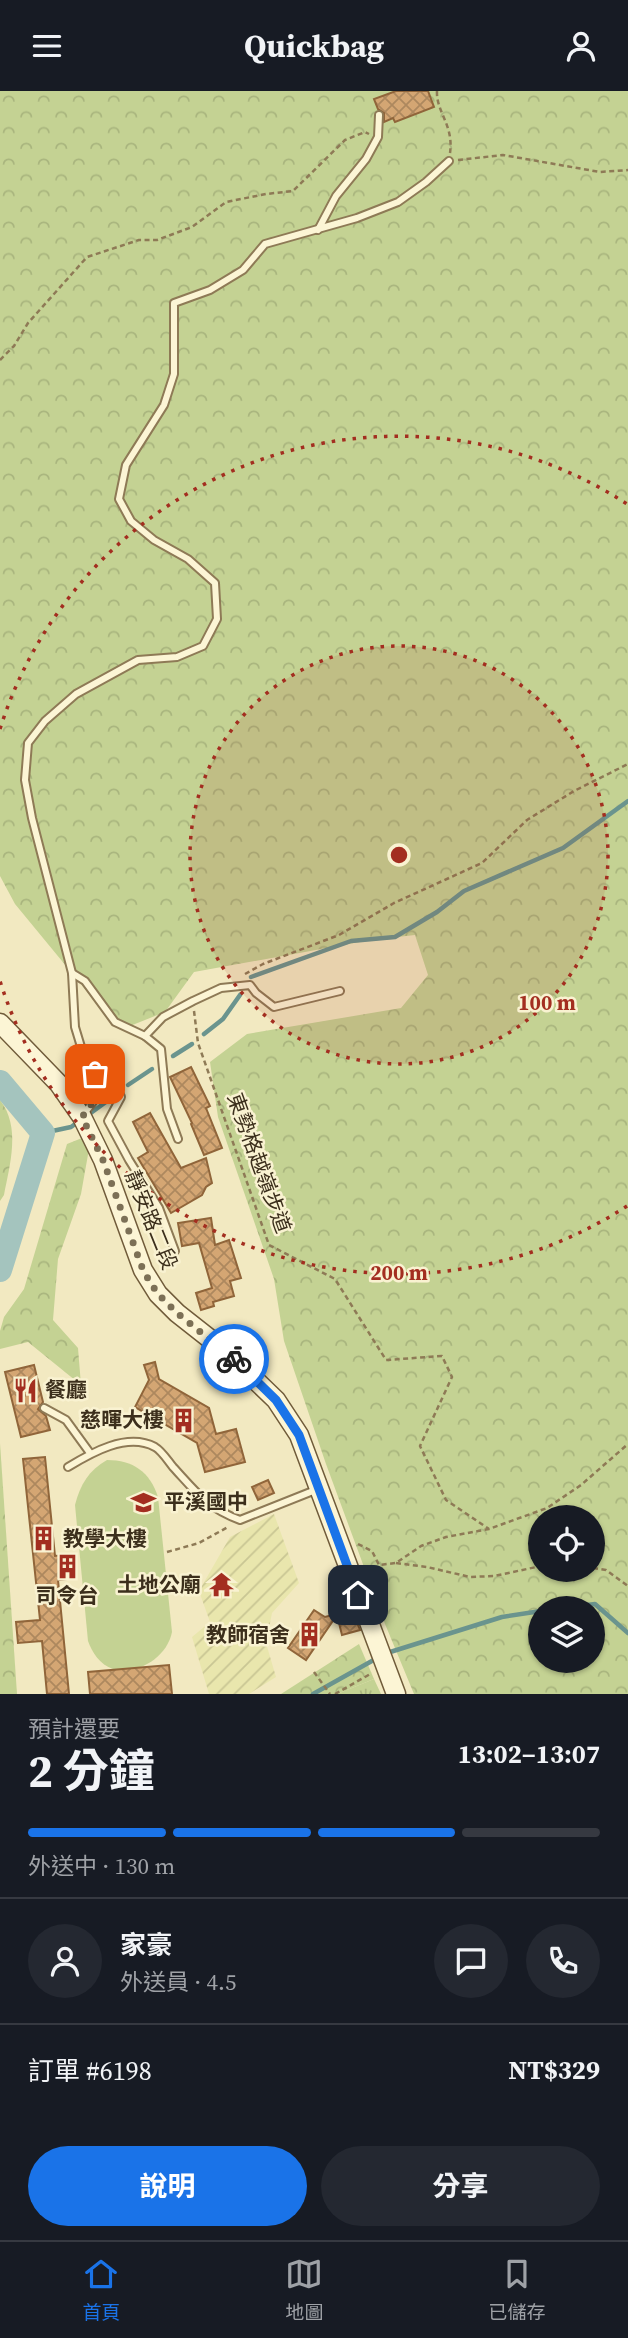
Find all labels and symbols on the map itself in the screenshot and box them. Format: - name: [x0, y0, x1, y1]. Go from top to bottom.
- centre of rings: [387, 843, 411, 867]
- text: 100 m: [518, 988, 576, 1017]
- pin: [65, 1044, 125, 1104]
- street label: 東勢格越嶺步道: [221, 1089, 298, 1237]
- street label: 靜安路二段: [118, 1166, 185, 1274]
- text: 200 m: [370, 1258, 428, 1287]
- courier: [199, 1324, 269, 1394]
- place label: 餐廳: [45, 1375, 87, 1404]
- restaurant icon: 餐廳: [11, 1376, 39, 1404]
- place label: 慈暉大樓: [80, 1405, 164, 1434]
- building icon: 慈暉大樓: [170, 1406, 198, 1434]
- place label: 平溪國中: [164, 1487, 248, 1516]
- school or university icon: 平溪國中: [130, 1488, 158, 1516]
- place label: 教學大樓: [63, 1524, 147, 1553]
- building icon: 教學大樓: [29, 1525, 57, 1553]
- building icon: 司令台: [53, 1553, 81, 1581]
- pin: [328, 1565, 388, 1625]
- place label: 土地公廟: [117, 1570, 201, 1599]
- temple icon: 土地公廟: [207, 1571, 235, 1599]
- place label: 司令台: [36, 1581, 99, 1610]
- place label: 教師宿舍: [206, 1620, 290, 1649]
- building icon: 教師宿舍: [296, 1621, 324, 1649]

